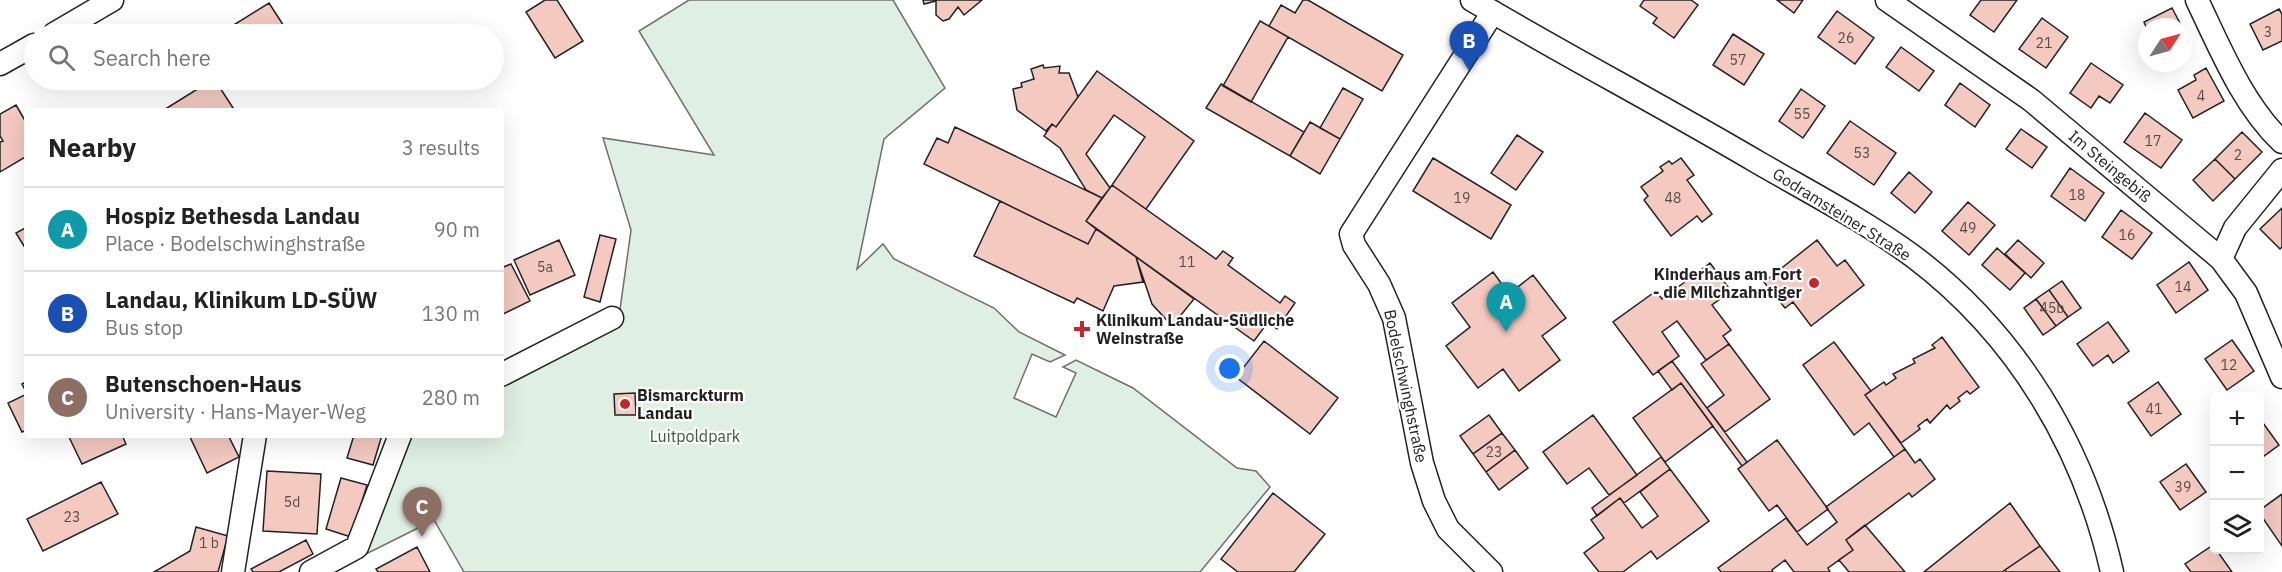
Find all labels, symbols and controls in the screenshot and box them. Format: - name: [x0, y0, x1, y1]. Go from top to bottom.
- north arrow: [2138, 18, 2192, 72]
- pin: B: [1450, 22, 1488, 71]
- house number: 3: [2264, 23, 2272, 41]
- search box: [24, 24, 504, 90]
- house number: 26: [1838, 29, 1854, 47]
- house number: 21: [2036, 34, 2052, 52]
- icon: search: [45, 41, 78, 74]
- text: Search here: [93, 43, 211, 72]
- house number: 57: [1730, 51, 1746, 69]
- house number: 4: [2197, 87, 2205, 105]
- house number: 55: [1794, 105, 1810, 123]
- street label: Im Steingebiß: [2065, 126, 2155, 206]
- text: Nearby: [48, 130, 136, 164]
- house number: 17: [2145, 132, 2161, 150]
- text: 3 results: [402, 134, 480, 161]
- house number: 53: [1854, 144, 1870, 162]
- house number: 2: [2234, 146, 2242, 164]
- street label: Godramsteiner Straße: [1769, 163, 1915, 265]
- house number: 18: [2069, 186, 2085, 204]
- house number: 19: [1454, 189, 1470, 207]
- house number: 48: [1665, 189, 1681, 207]
- text: Hospiz Bethesda Landau: [105, 201, 360, 230]
- text: A: [61, 216, 74, 243]
- text: 90 m: [434, 216, 480, 243]
- house number: 49: [1960, 219, 1976, 237]
- house number: 16: [2119, 226, 2135, 244]
- text: Place · Bodelschwinghstraße: [105, 230, 365, 257]
- house number: 11: [1179, 253, 1195, 271]
- house number: 5a: [537, 258, 553, 276]
- place label: Kinderhaus am Fort - die Milchzahntiger: [1653, 264, 1803, 302]
- marker: Kinderhaus am Fort - die Milchzahntiger: [1807, 276, 1821, 290]
- house number: 14: [2175, 278, 2191, 296]
- pin: A: [1486, 282, 1526, 332]
- text: Landau, Klinikum LD-SÜW: [105, 285, 377, 314]
- house number: 45b: [2040, 299, 2064, 317]
- text: B: [61, 300, 74, 327]
- text: 130 m: [422, 300, 480, 327]
- street label: Bodelschwinghstraße: [1380, 307, 1432, 465]
- place label: Klinikum Landau-Südliche Weinstraße: [1096, 310, 1294, 348]
- text: Bus stop: [105, 314, 183, 341]
- marker: Klinikum Landau-Südliche Weinstraße: [1073, 320, 1091, 338]
- your location: [1215, 354, 1244, 383]
- house number: 12: [2221, 356, 2237, 374]
- text: Butenschoen-Haus: [105, 369, 302, 398]
- text: C: [61, 384, 74, 411]
- text: 280 m: [422, 384, 480, 411]
- place label: Bismarckturm Landau: [637, 385, 744, 423]
- map controls: [2210, 392, 2264, 554]
- button: +: [2210, 392, 2264, 446]
- marker: Bismarckturm Landau: [618, 397, 632, 411]
- text: University · Hans-Mayer-Weg: [105, 398, 366, 425]
- house number: 41: [2146, 400, 2162, 418]
- park label: Luitpoldpark: [650, 426, 741, 446]
- house number: 23: [1486, 443, 1502, 461]
- button: −: [2210, 446, 2264, 500]
- house number: 39: [2175, 478, 2191, 496]
- pin: C: [402, 488, 442, 537]
- house number: 5d: [284, 493, 300, 511]
- button: layers: [2210, 500, 2264, 554]
- house number: 23: [64, 508, 80, 526]
- house number: 1 b: [199, 534, 219, 552]

